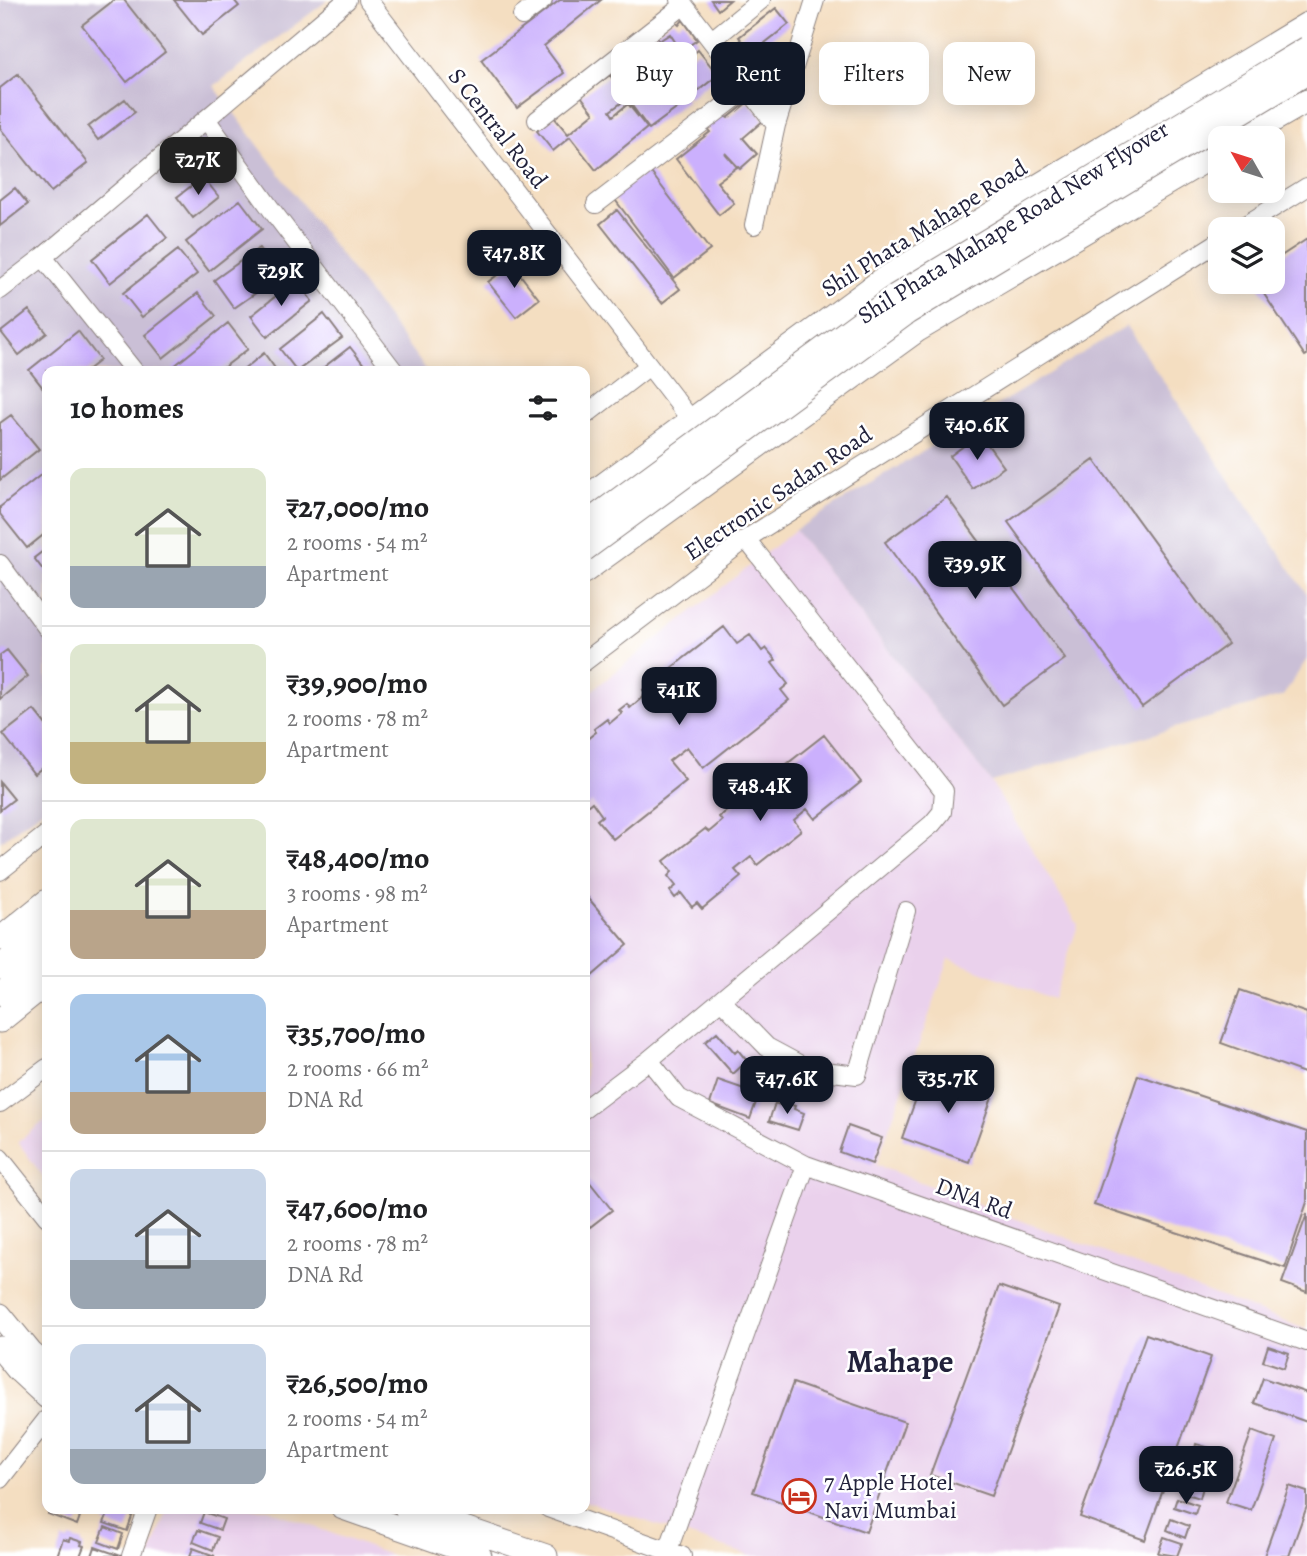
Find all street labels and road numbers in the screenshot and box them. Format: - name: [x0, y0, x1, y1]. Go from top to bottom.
- street label: S Central Road: [441, 61, 555, 195]
- street label: Shil Phata Mahape Road New Flyover: [852, 114, 1174, 330]
- street label: Shil Phata Mahape Road: [816, 153, 1032, 303]
- street label: Electronic Sadan Road: [678, 418, 878, 568]
- street label: DNA Rd: [931, 1169, 1017, 1227]

